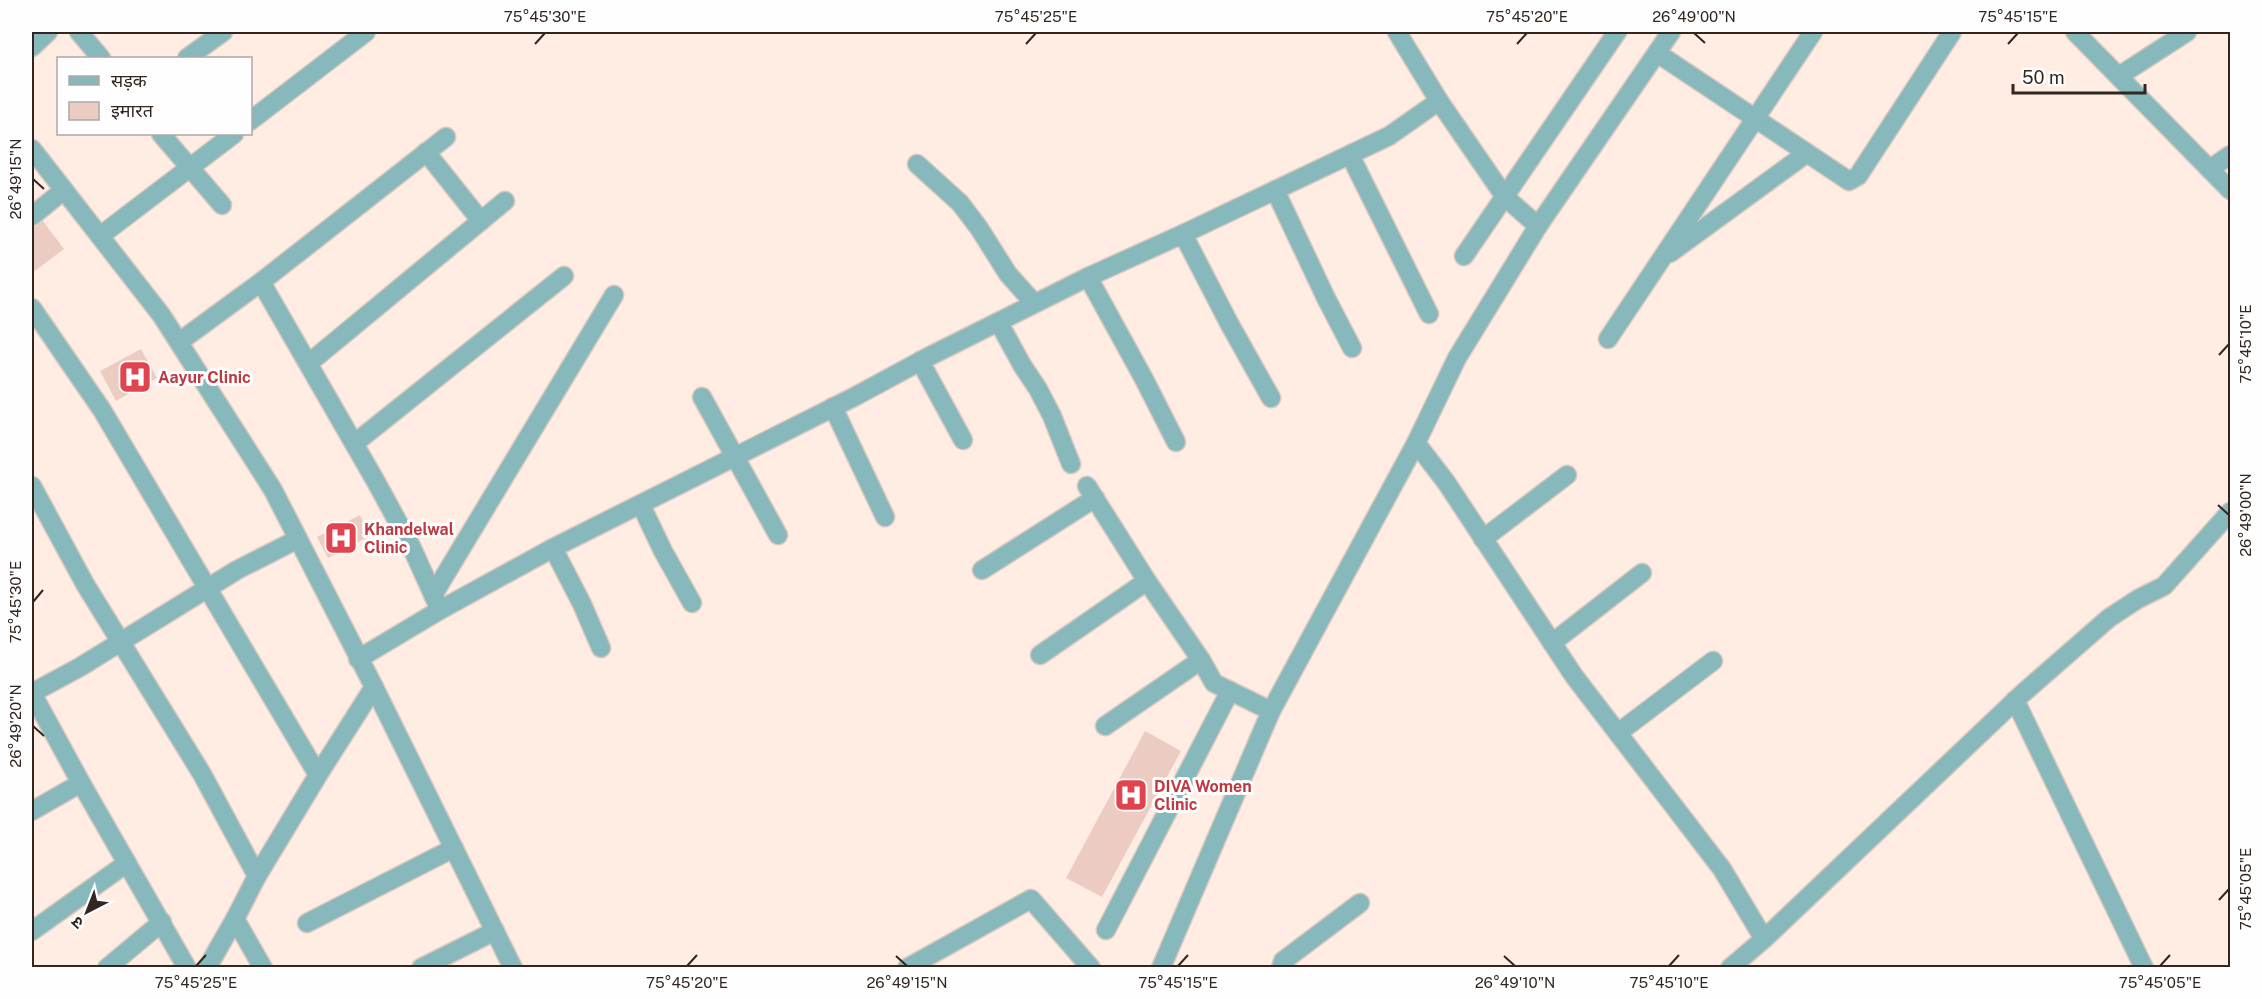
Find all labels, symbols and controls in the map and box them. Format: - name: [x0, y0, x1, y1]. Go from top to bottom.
- text: 75°45'30"E: [504, 8, 586, 25]
- text: 75°45'25"E: [995, 8, 1077, 25]
- text: 75°45'20"E: [1486, 8, 1568, 25]
- text: 26°49'00"N: [1652, 8, 1736, 25]
- text: 75°45'15"E: [1978, 8, 2058, 25]
- legend: [57, 57, 252, 135]
- scale bar: [2013, 57, 2145, 95]
- text: 50 m: [2022, 67, 2065, 88]
- text: सड़क: [111, 70, 148, 91]
- text: इमारत: [111, 100, 154, 121]
- text: 26°49'15"N: [7, 138, 24, 220]
- text: 75°45'10"E: [2237, 304, 2254, 384]
- hospital icon: Aayur Clinic: [117, 359, 153, 395]
- place label: Aayur Clinic: [158, 368, 251, 387]
- text: 26°49'00"N: [2237, 473, 2254, 557]
- hospital icon: Khandelwal Clinic: [323, 520, 359, 556]
- place label: Khandelwal Clinic: [364, 520, 454, 557]
- text: 75°45'30"E: [7, 561, 24, 643]
- text: 26°49'20"N: [7, 684, 24, 768]
- hospital icon: DIVA Women Clinic: [1113, 777, 1149, 813]
- place label: DIVA Women Clinic: [1154, 777, 1252, 814]
- text: 75°45'05"E: [2237, 848, 2254, 930]
- north arrow: [57, 882, 117, 942]
- text: उ: [67, 912, 87, 933]
- text: 75°45'25"E: [155, 974, 237, 991]
- text: 75°45'20"E: [646, 974, 728, 991]
- text: 26°49'15"N: [866, 974, 948, 991]
- text: 75°45'15"E: [1138, 974, 1218, 991]
- text: 26°49'10"N: [1475, 974, 1555, 991]
- text: 75°45'10"E: [1629, 974, 1709, 991]
- text: 75°45'05"E: [2119, 974, 2201, 991]

